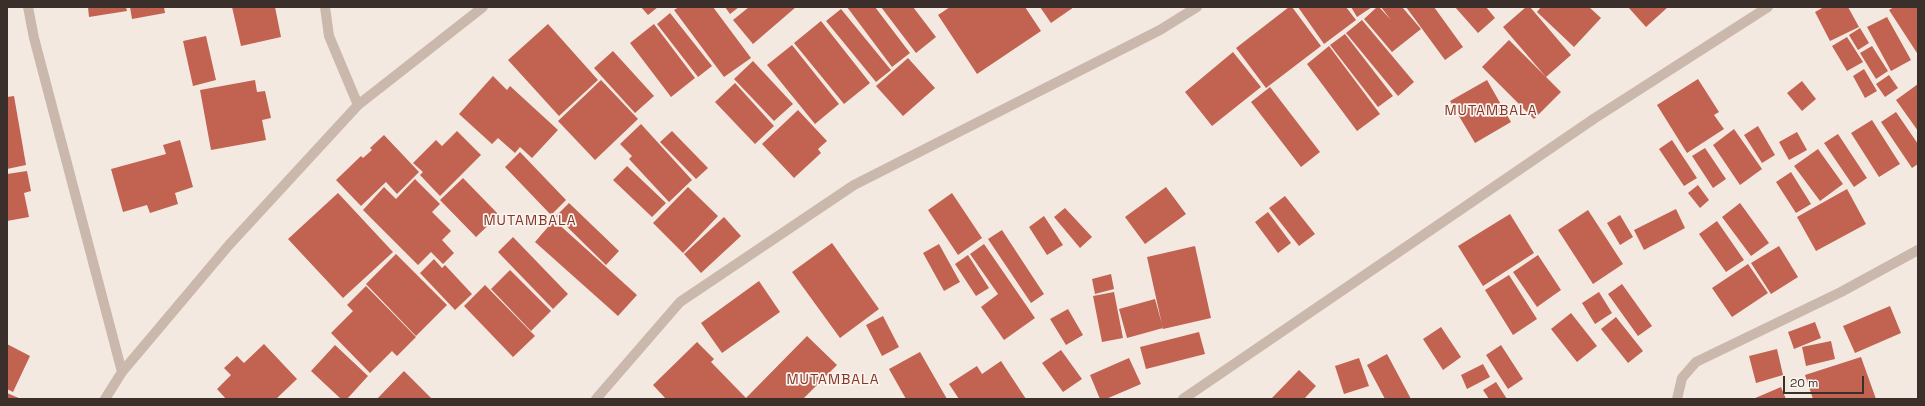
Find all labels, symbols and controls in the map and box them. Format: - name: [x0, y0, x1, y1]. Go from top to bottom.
- district label: MUTAMBALA: [1444, 103, 1538, 119]
- district label: MUTAMBALA: [483, 213, 577, 229]
- scale bar: [1785, 368, 1866, 394]
- district label: MUTAMBALA: [786, 372, 880, 388]
- text: 20 m: [1790, 375, 1818, 391]

